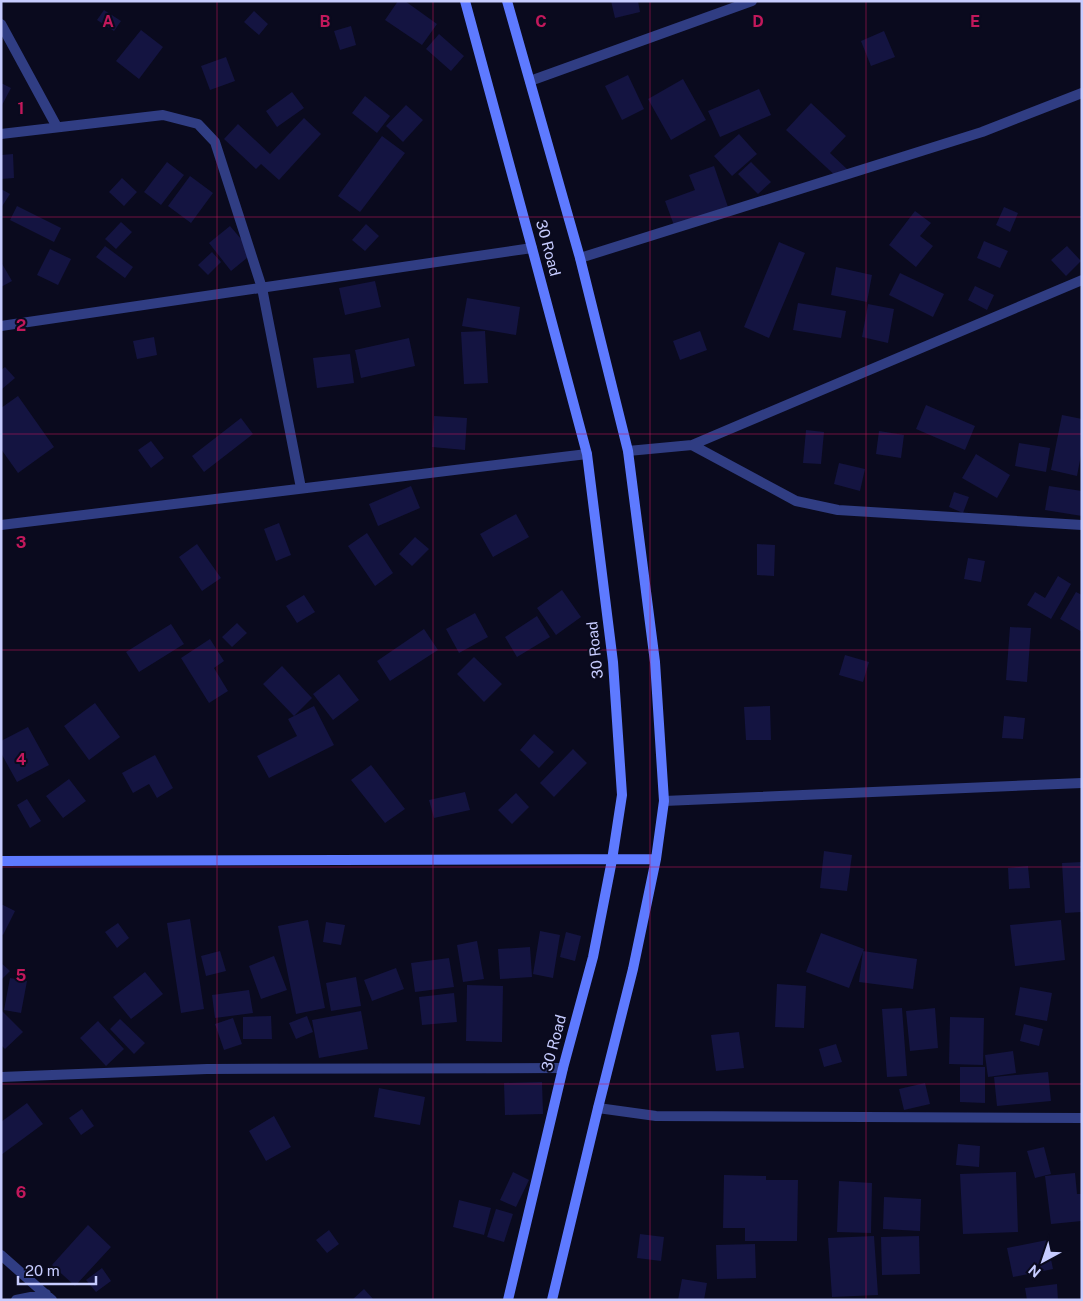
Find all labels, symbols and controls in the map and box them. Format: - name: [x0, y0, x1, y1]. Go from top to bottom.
- text: A: [102, 12, 114, 31]
- text: B: [320, 12, 331, 31]
- text: C: [535, 12, 547, 31]
- text: D: [752, 12, 764, 31]
- text: E: [970, 12, 980, 31]
- text: 1: [18, 99, 24, 118]
- street label: 30 Road: [533, 218, 564, 278]
- text: 2: [16, 316, 26, 335]
- text: 3: [16, 533, 26, 552]
- street label: 30 Road: [583, 620, 606, 680]
- text: 4: [16, 750, 27, 769]
- text: 5: [16, 966, 27, 985]
- street label: 30 Road: [538, 1013, 569, 1073]
- text: 6: [16, 1183, 26, 1202]
- north arrow: [1018, 1236, 1068, 1286]
- scale bar: [18, 1254, 95, 1286]
- text: N: [1025, 1261, 1044, 1281]
- text: 20 m: [25, 1262, 60, 1279]

